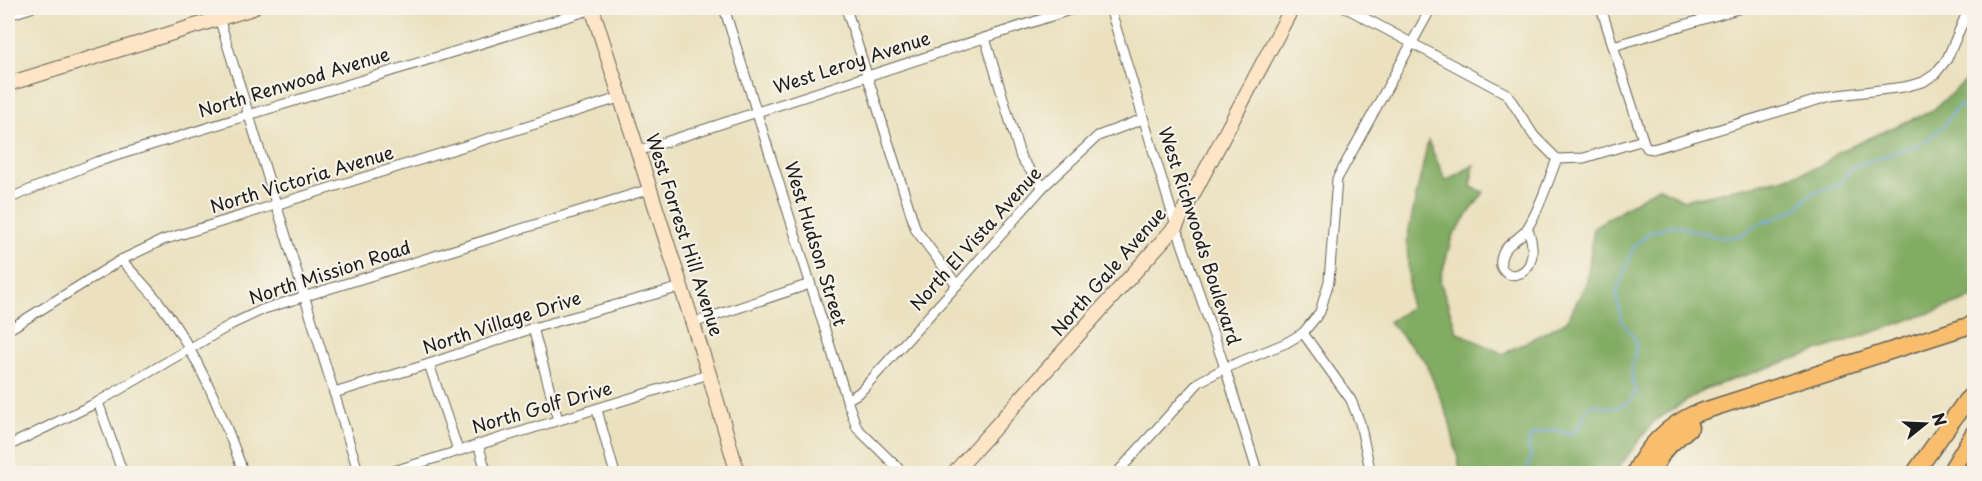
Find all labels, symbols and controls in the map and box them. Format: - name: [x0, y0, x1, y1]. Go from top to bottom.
- street label: West Leroy Avenue: [770, 23, 934, 100]
- street label: North Renwood Avenue: [194, 40, 393, 124]
- street label: West Richwoods Boulevard: [1152, 123, 1248, 348]
- street label: West Forrest Hill Avenue: [640, 130, 731, 340]
- street label: North Victoria Avenue: [206, 138, 397, 219]
- street label: West Hudson Street: [778, 158, 854, 329]
- street label: North El Vista Avenue: [903, 160, 1047, 316]
- street label: North Gale Avenue: [1044, 200, 1172, 341]
- street label: North Mission Road: [245, 233, 414, 310]
- street label: North Village Drive: [419, 283, 584, 360]
- street label: North Golf Drive: [468, 374, 615, 439]
- north arrow: [1895, 394, 1955, 454]
- text: N: [1927, 409, 1954, 429]

